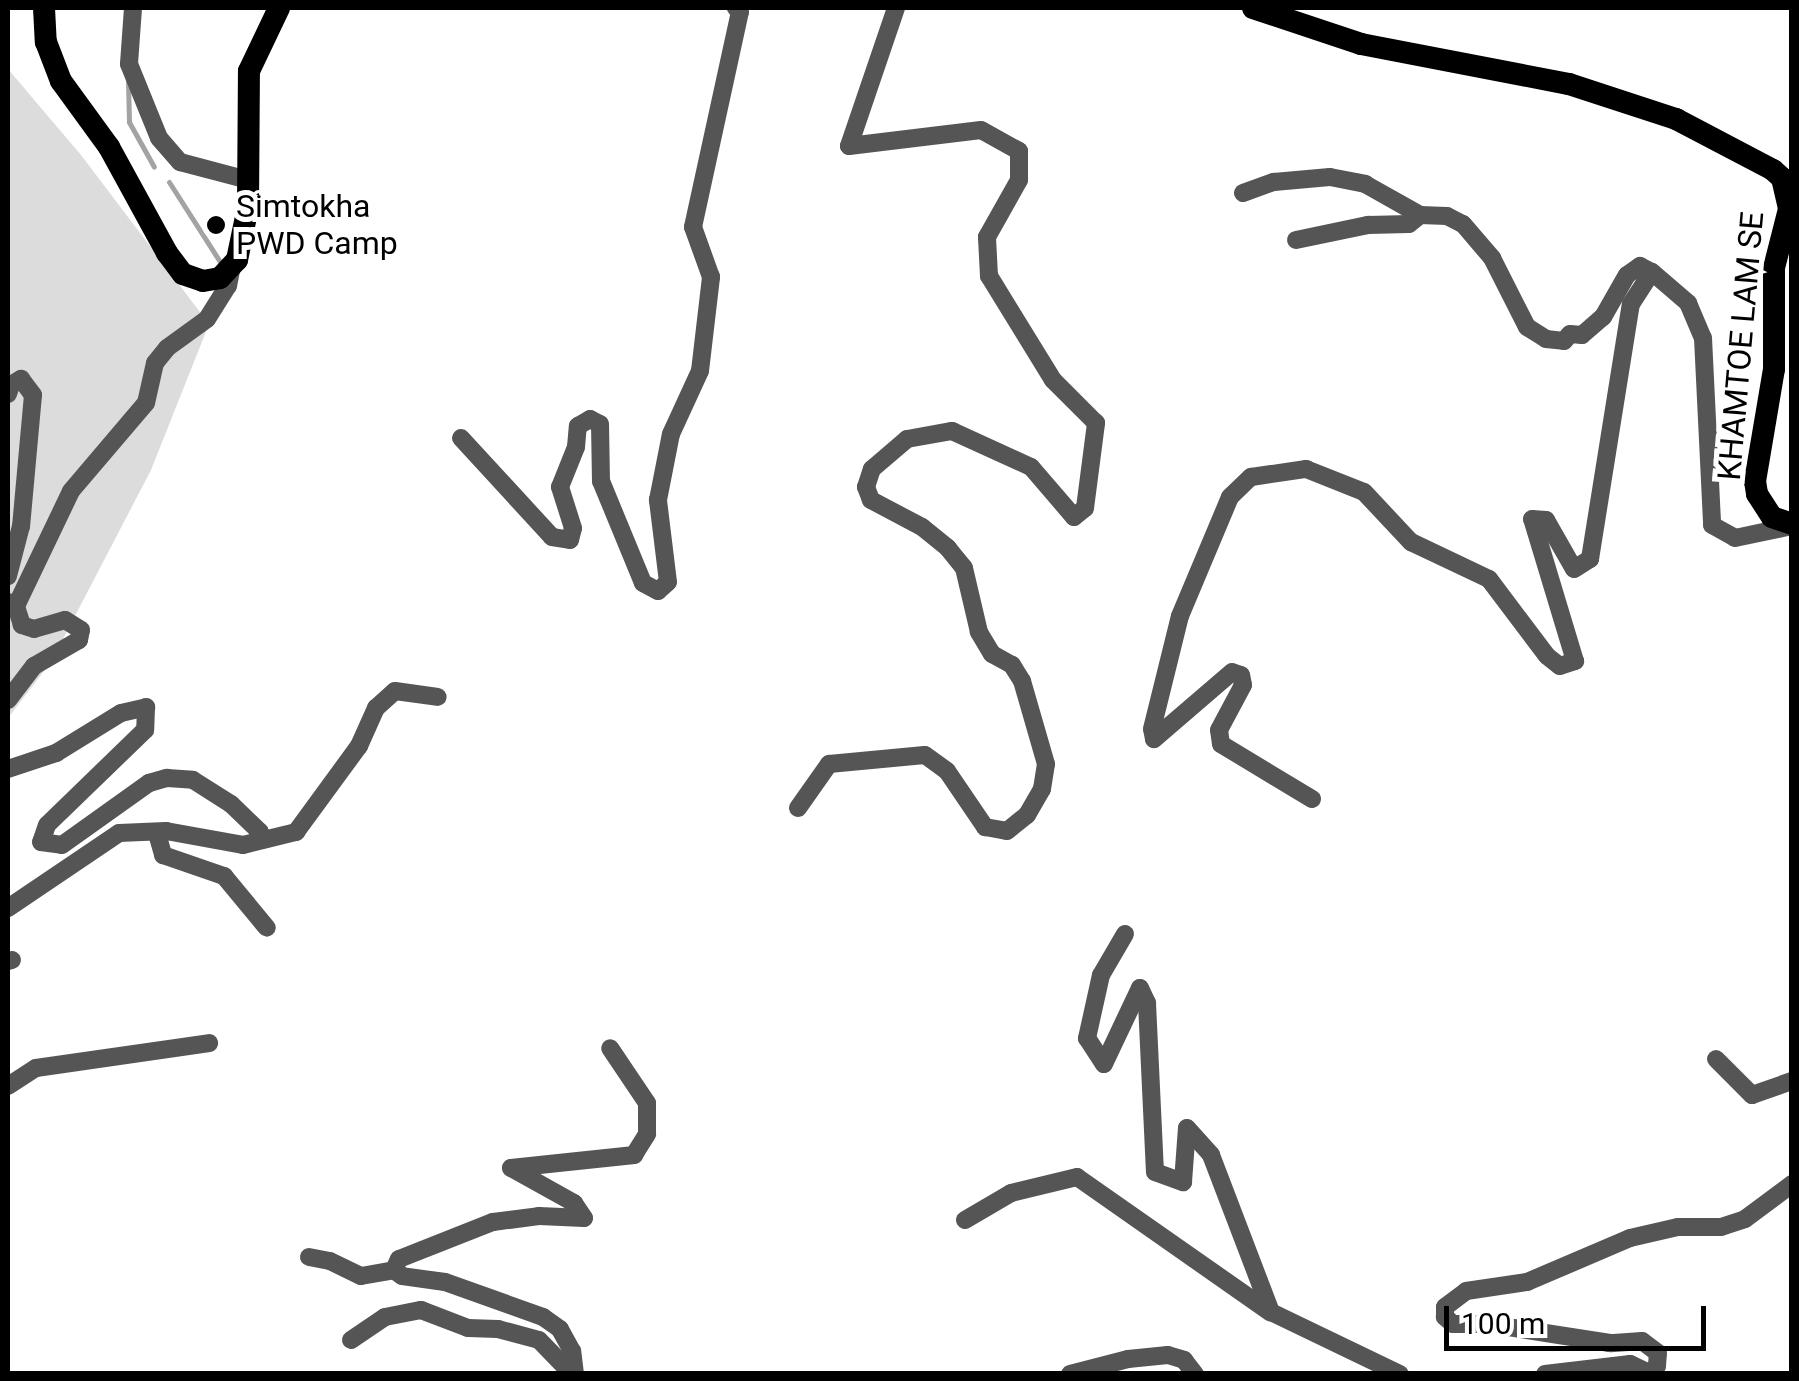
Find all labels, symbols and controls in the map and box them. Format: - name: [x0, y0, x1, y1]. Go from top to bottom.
- place label: Simtokha PWD Camp: [236, 188, 398, 263]
- street label: KHAMTOE LAM SE: [1710, 210, 1772, 482]
- marker: Simtokha PWD Camp: [205, 214, 227, 236]
- scale bar: [1449, 1286, 1712, 1348]
- text: 100 m: [1461, 1306, 1545, 1341]

